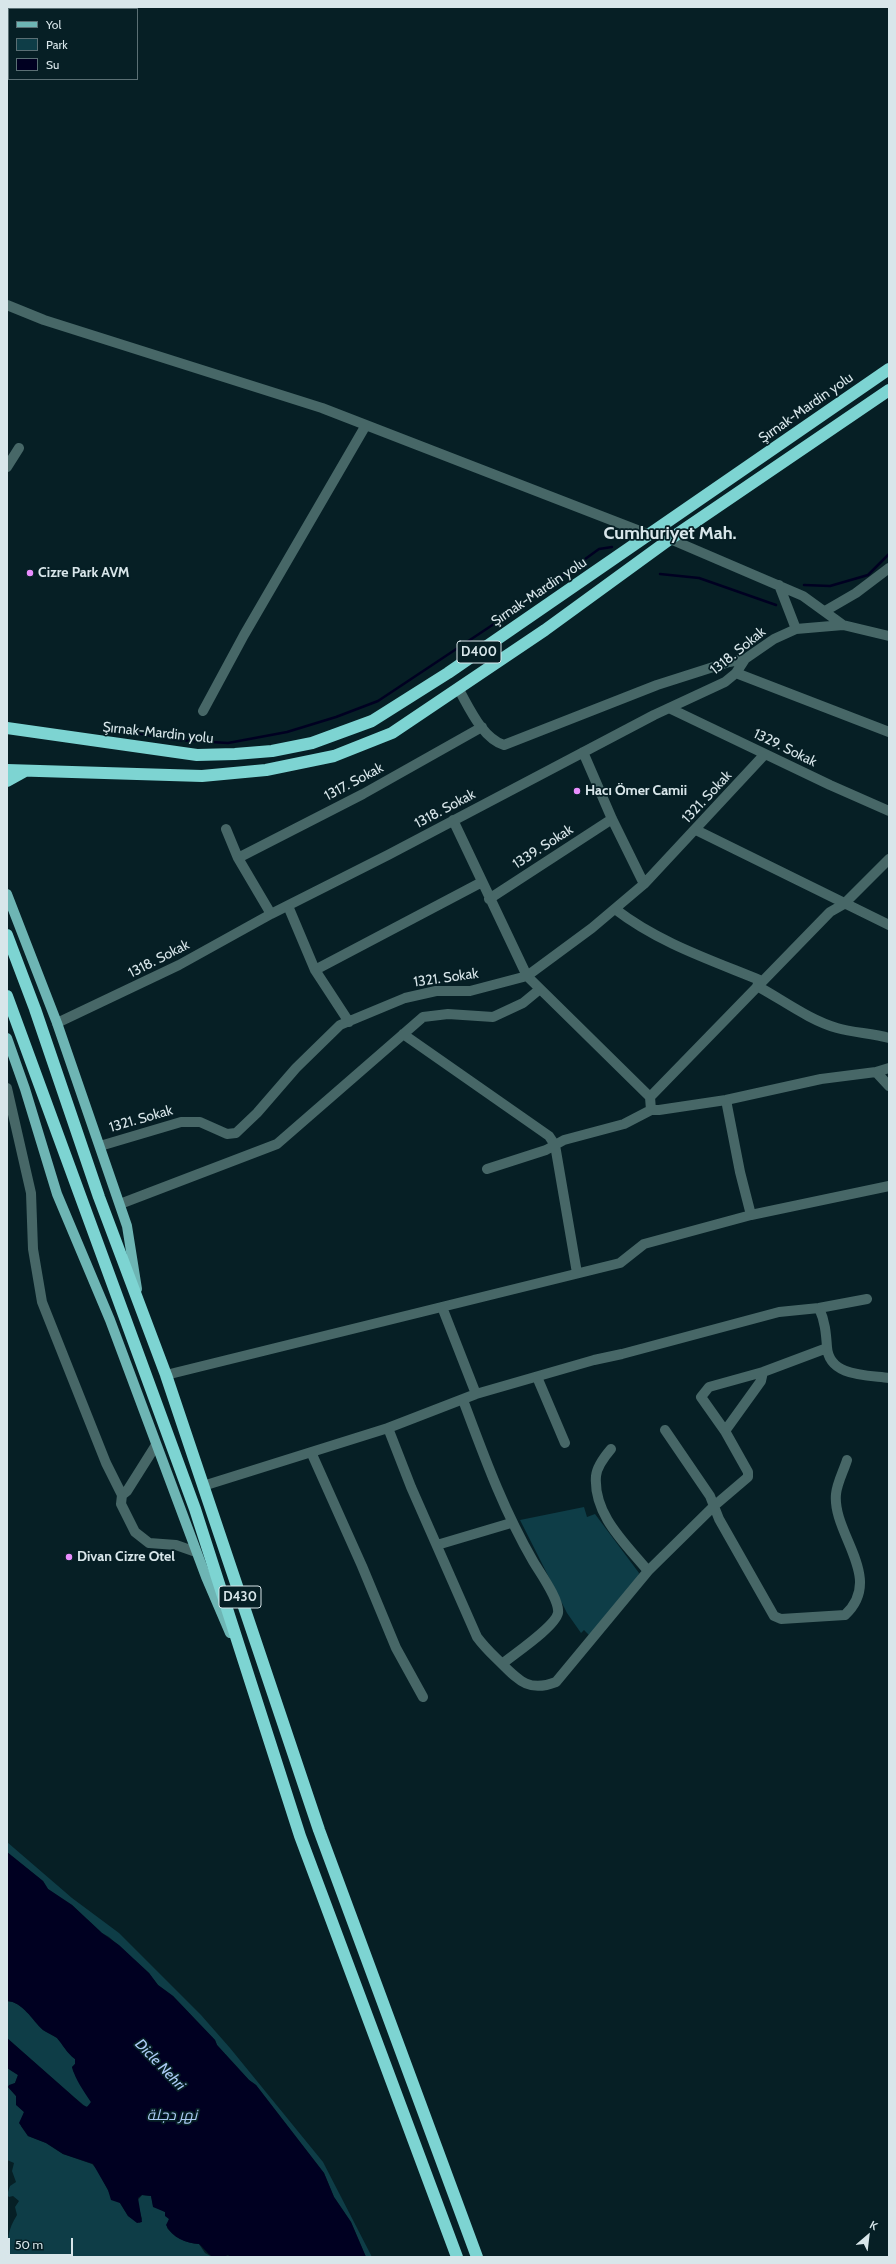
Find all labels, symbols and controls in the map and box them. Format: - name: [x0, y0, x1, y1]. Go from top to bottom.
- legend: [8, 8, 138, 80]
- text: Yol: [46, 17, 61, 32]
- text: Park: [46, 37, 68, 52]
- text: Su: [46, 57, 59, 72]
- street label: Şırnak-Mardin yolu: [756, 369, 856, 447]
- district label: Cumhuriyet Mah.: [603, 523, 737, 545]
- street label: Şırnak-Mardin yolu: [488, 554, 590, 630]
- place label: Cizre Park AVM: [38, 565, 130, 581]
- marker: Cizre Park AVM: [25, 568, 35, 578]
- street label: 1318. Sokak: [707, 624, 769, 678]
- road number: D400: [457, 641, 501, 663]
- street label: Şırnak-Mardin yolu: [102, 719, 214, 747]
- street label: 1329. Sokak: [751, 725, 819, 771]
- street label: 1317. Sokak: [322, 759, 386, 805]
- street label: 1321. Sokak: [679, 767, 735, 827]
- place label: Hacı Ömer Camii: [585, 783, 687, 799]
- street label: 1318. Sokak: [412, 786, 478, 832]
- marker: Hacı Ömer Camii: [572, 786, 582, 796]
- street label: 1339. Sokak: [510, 821, 576, 873]
- street label: 1318. Sokak: [126, 936, 192, 982]
- street label: 1321. Sokak: [413, 965, 479, 991]
- street label: 1321. Sokak: [107, 1102, 175, 1136]
- place label: Divan Cizre Otel: [77, 1549, 175, 1565]
- marker: Divan Cizre Otel: [64, 1552, 74, 1562]
- road number: D430: [219, 1586, 261, 1608]
- water label: Dicle Nehri: [131, 2035, 189, 2095]
- water label: نهر دجلة: [147, 2107, 197, 2125]
- north arrow: [848, 2216, 888, 2256]
- text: K: [867, 2218, 880, 2233]
- scale bar: [10, 2230, 75, 2256]
- text: 50 m: [15, 2237, 43, 2252]

